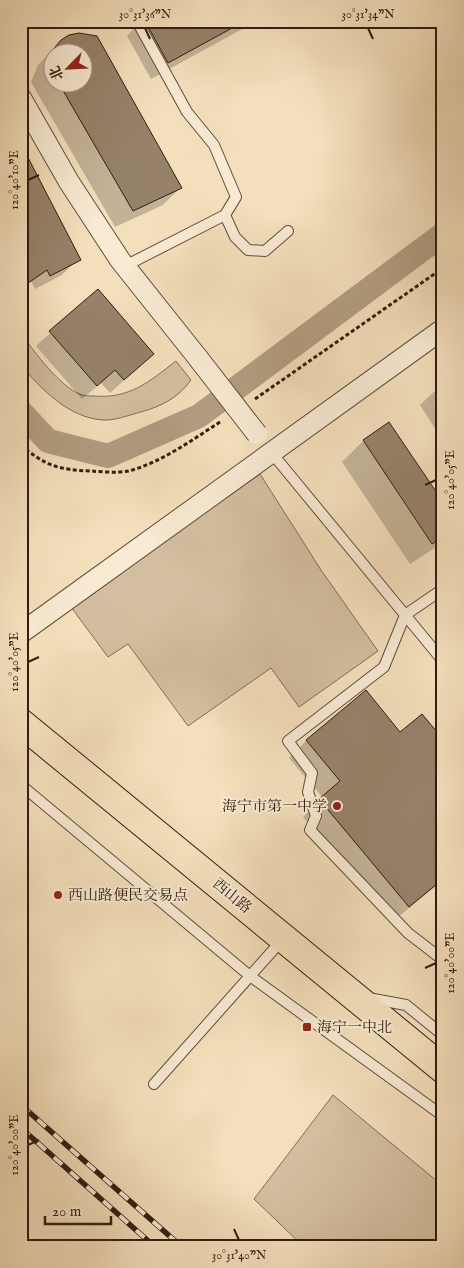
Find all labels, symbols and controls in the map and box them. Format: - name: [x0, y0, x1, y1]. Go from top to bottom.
- text: 30°31'36"N: [119, 7, 172, 22]
- text: 30°31'34"N: [341, 7, 395, 22]
- north arrow: [42, 42, 92, 92]
- text: 北: [46, 63, 68, 83]
- text: 120°40'10"E: [7, 150, 22, 210]
- text: 120°40'05"E: [443, 450, 458, 510]
- text: 120°40'05"E: [7, 632, 22, 692]
- place label: 海宁市第一中学: [222, 797, 327, 816]
- marker: 海宁市第一中学: [331, 800, 343, 812]
- street label: 西山路: [209, 874, 255, 918]
- place label: 西山路便民交易点: [68, 886, 188, 905]
- marker: 西山路便民交易点: [52, 889, 64, 901]
- text: 120°40'00"E: [443, 933, 458, 993]
- place label: 海宁一中北: [317, 1018, 392, 1037]
- marker: 海宁一中北: [301, 1021, 313, 1033]
- text: 120°40'00"E: [7, 1115, 22, 1175]
- scale bar: [45, 1193, 111, 1225]
- text: 20 m: [52, 1202, 82, 1221]
- text: 30°31'40"N: [212, 1248, 267, 1263]

